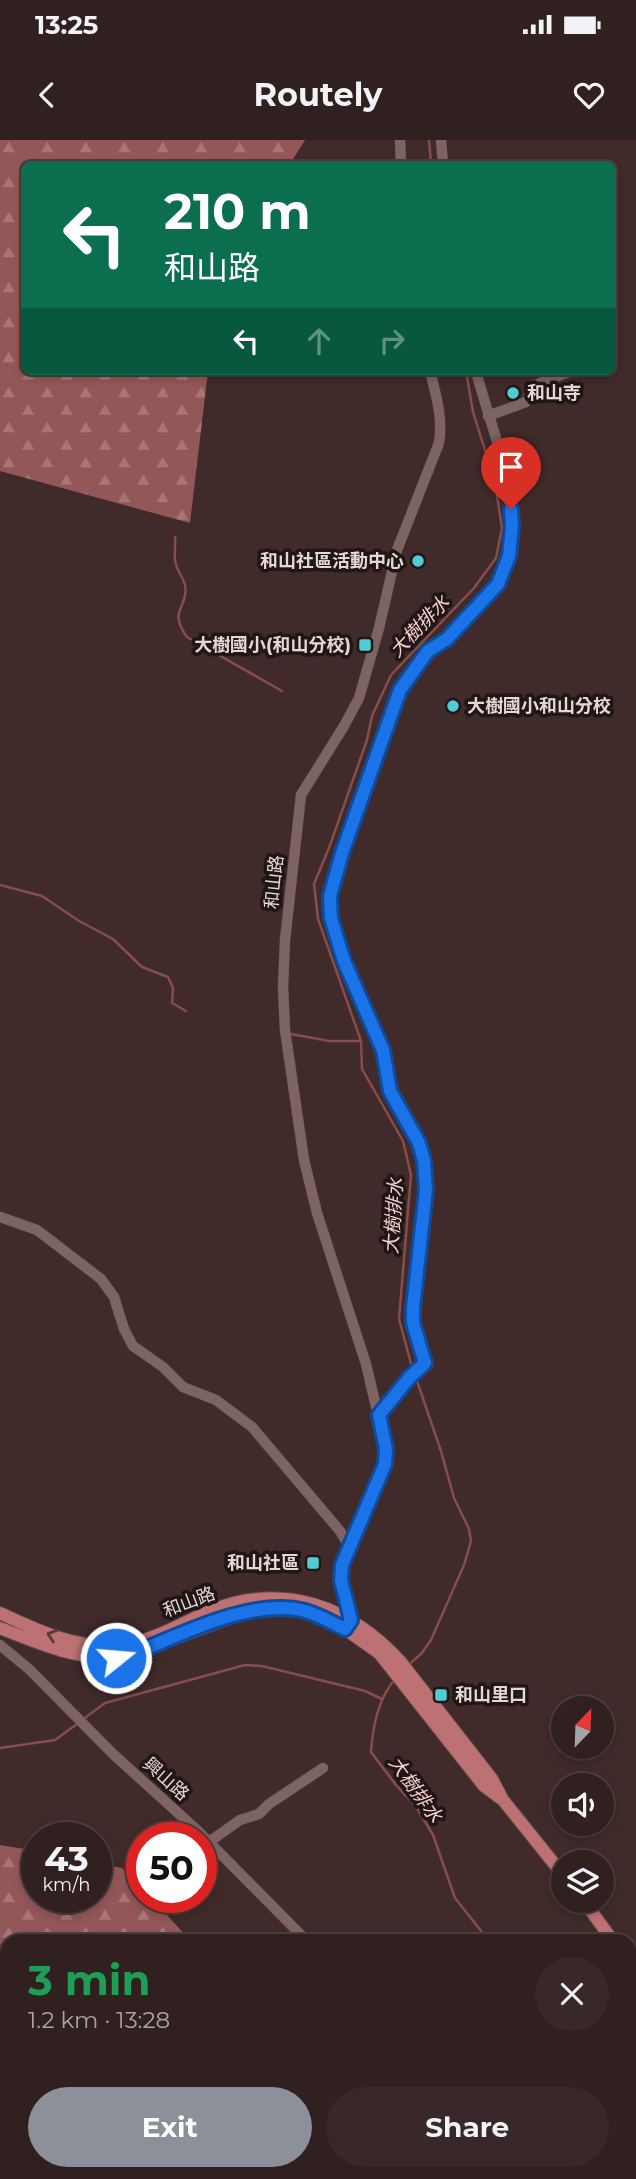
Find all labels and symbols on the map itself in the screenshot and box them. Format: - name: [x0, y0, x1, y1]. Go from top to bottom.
- place label: 和山寺: [527, 382, 581, 404]
- marker: 和山寺: [505, 385, 521, 401]
- pin: [481, 437, 541, 509]
- place label: 和山社區活動中心: [260, 550, 404, 572]
- marker: 和山社區活動中心: [410, 553, 426, 569]
- water label: 大樹排水: [385, 590, 455, 662]
- place label: 大樹國小(和山分校): [194, 634, 351, 656]
- marker: 大樹國小(和山分校): [357, 637, 373, 653]
- place label: 大樹國小和山分校: [467, 695, 611, 717]
- marker: 大樹國小和山分校: [445, 698, 461, 714]
- street label: 和山路: [260, 854, 288, 910]
- water label: 大樹排水: [379, 1176, 408, 1255]
- place label: 和山社區: [227, 1552, 299, 1574]
- marker: 和山社區: [305, 1555, 321, 1571]
- street label: 和山路: [160, 1582, 218, 1622]
- position arrow: [79, 1621, 153, 1695]
- one-way arrow: [46, 1629, 58, 1643]
- place label: 和山里口: [455, 1684, 527, 1706]
- marker: 和山里口: [433, 1687, 449, 1703]
- north arrow: [551, 1696, 614, 1759]
- water label: 大樹排水: [384, 1752, 448, 1828]
- street label: 興山路: [139, 1753, 193, 1805]
- speed limit sign: 50: [126, 1822, 217, 1913]

